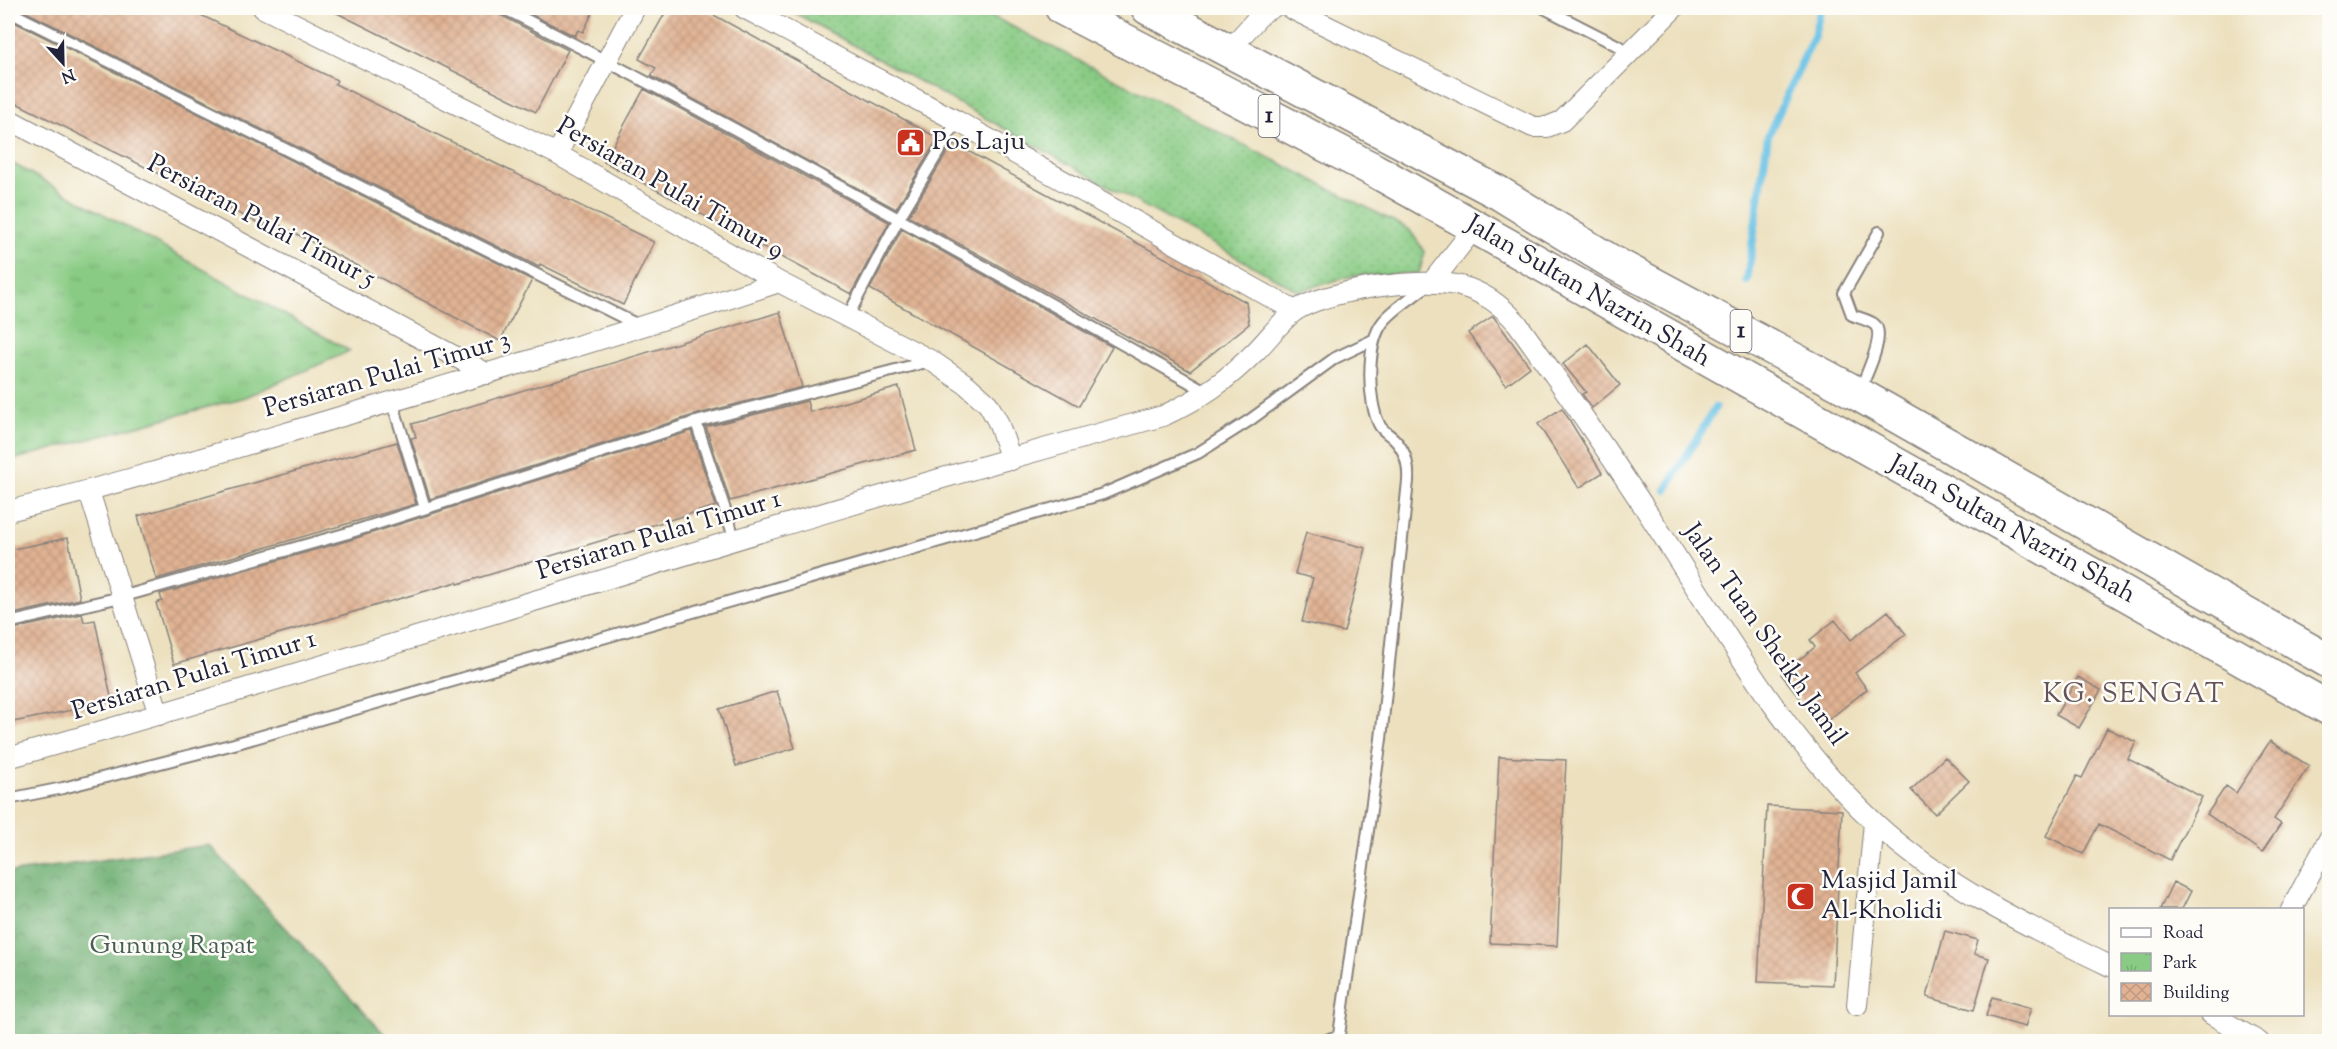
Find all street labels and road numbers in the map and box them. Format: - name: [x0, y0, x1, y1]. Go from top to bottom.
- road number: 1: [1258, 95, 1280, 137]
- street label: Persiaran Pulai Timur 9: [549, 109, 791, 269]
- street label: Persiaran Pulai Timur 5: [140, 146, 382, 298]
- street label: Jalan Sultan Nazrin Shah: [1457, 206, 1717, 377]
- road number: 1: [1730, 310, 1752, 352]
- street label: Persiaran Pulai Timur 3: [259, 322, 515, 428]
- street label: Jalan Sultan Nazrin Shah: [1880, 446, 2142, 613]
- street label: Persiaran Pulai Timur 1: [532, 481, 786, 591]
- street label: Jalan Tuan Sheikh Jamil: [1672, 515, 1855, 754]
- street label: Persiaran Pulai Timur 1: [67, 621, 321, 731]

